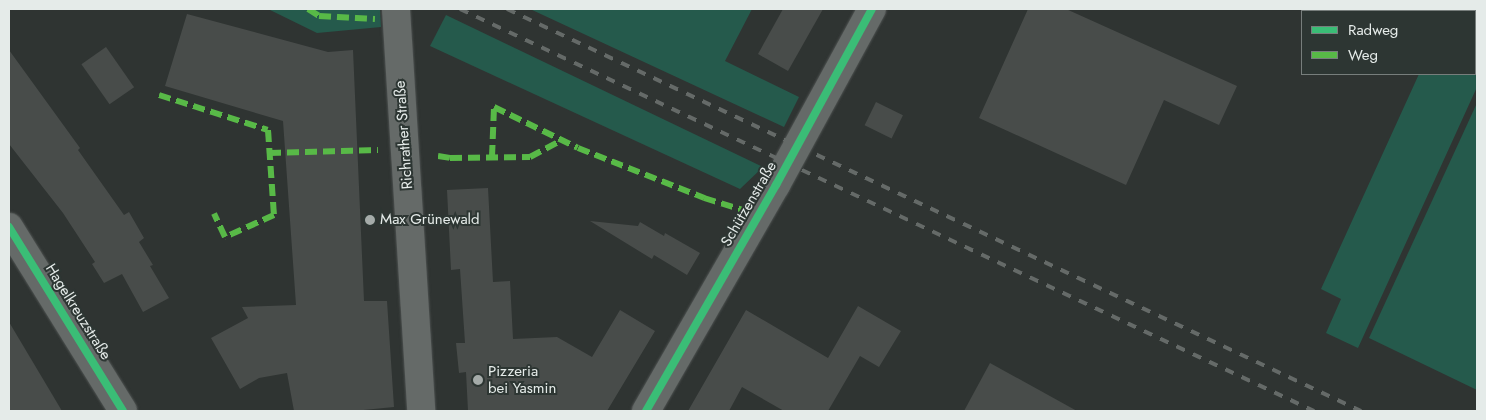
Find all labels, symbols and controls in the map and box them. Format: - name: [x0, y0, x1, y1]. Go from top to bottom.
- legend: [1301, 10, 1476, 75]
- text: Radweg: [1348, 19, 1398, 41]
- text: Weg: [1348, 44, 1378, 66]
- street label: Richrather Straße: [391, 80, 417, 190]
- street label: Schützenstraße: [717, 158, 781, 250]
- place label: Max Grünewald: [380, 211, 480, 229]
- marker: Max Grünewald: [364, 214, 376, 226]
- street label: Hagelkreuzstraße: [41, 261, 115, 363]
- place label: Pizzeria bei Yasmin: [488, 362, 556, 397]
- marker: Pizzeria bei Yasmin: [472, 374, 484, 386]

